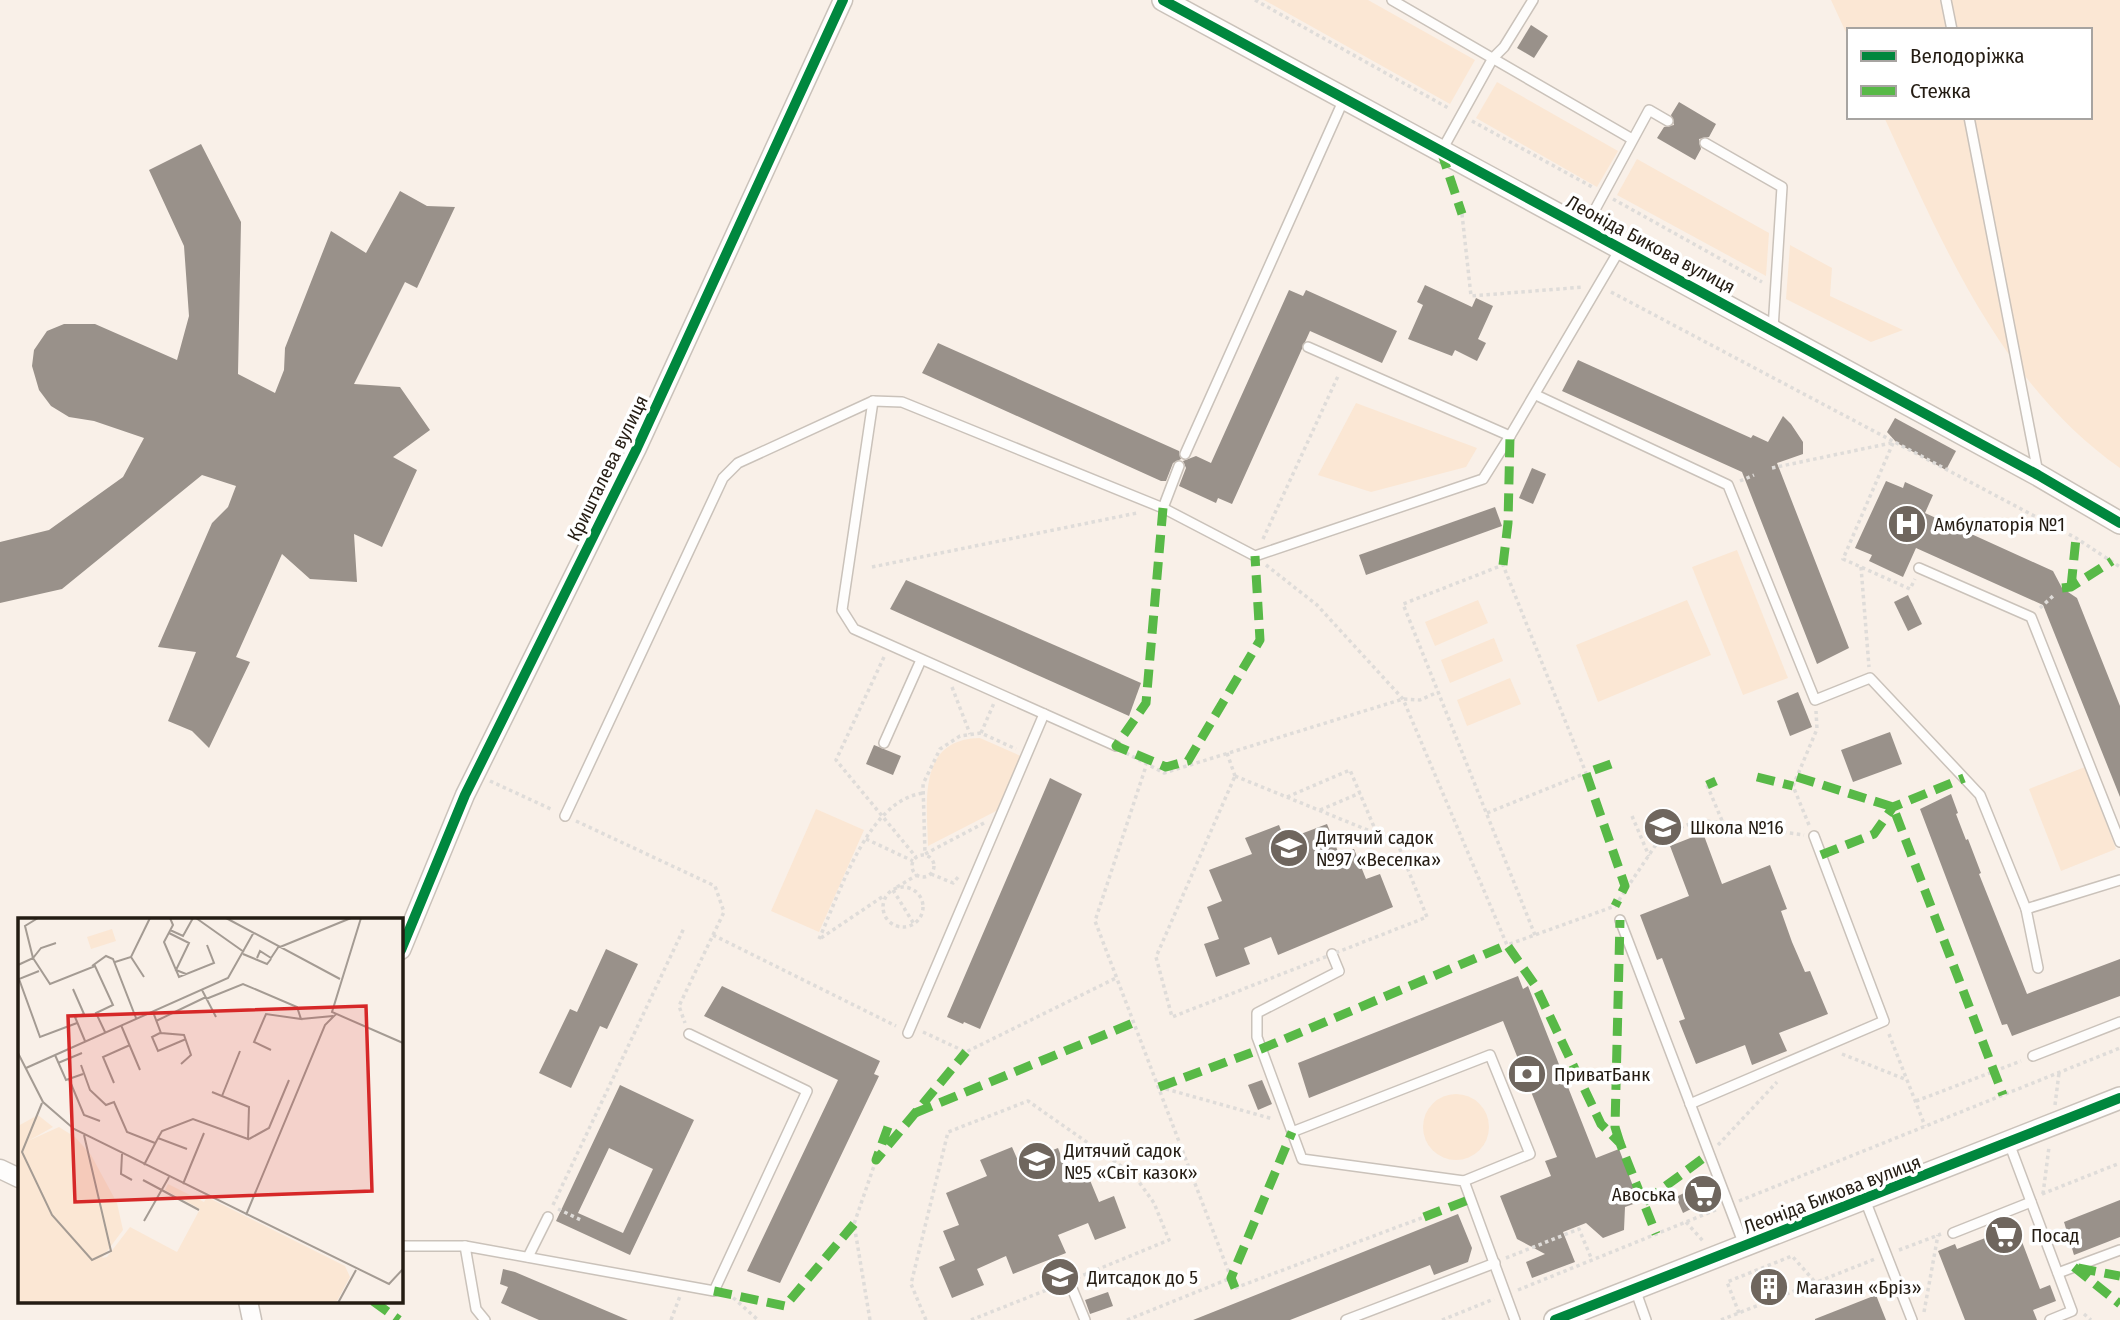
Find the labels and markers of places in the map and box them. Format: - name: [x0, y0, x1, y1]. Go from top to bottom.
- hospital icon: Амбулаторія №1: [1886, 503, 1928, 545]
- place label: Амбулаторія №1: [1934, 513, 2065, 536]
- school or university icon: Школа №16: [1642, 806, 1684, 848]
- place label: Школа №16: [1690, 816, 1784, 839]
- place label: Дитячий садок №97 «Веселка»: [1315, 826, 1441, 871]
- school or university icon: Дитячий садок №97 «Веселка»: [1268, 827, 1310, 869]
- bank icon: ПриватБанк: [1506, 1053, 1548, 1095]
- place label: ПриватБанк: [1554, 1063, 1650, 1086]
- place label: Дитячий садок №5 «Світ казок»: [1063, 1139, 1198, 1184]
- school or university icon: Дитячий садок №5 «Світ казок»: [1016, 1140, 1058, 1182]
- supermarket icon: Авоська: [1682, 1173, 1724, 1215]
- place label: Авоська: [1612, 1183, 1676, 1206]
- supermarket icon: Посад: [1983, 1214, 2025, 1256]
- place label: Посад: [2031, 1224, 2079, 1247]
- school or university icon: Дитсадок до 5: [1039, 1256, 1081, 1298]
- place label: Дитсадок до 5: [1086, 1266, 1198, 1289]
- building icon: Магазин «Бріз»: [1748, 1266, 1790, 1308]
- place label: Магазин «Бріз»: [1796, 1276, 1922, 1299]

